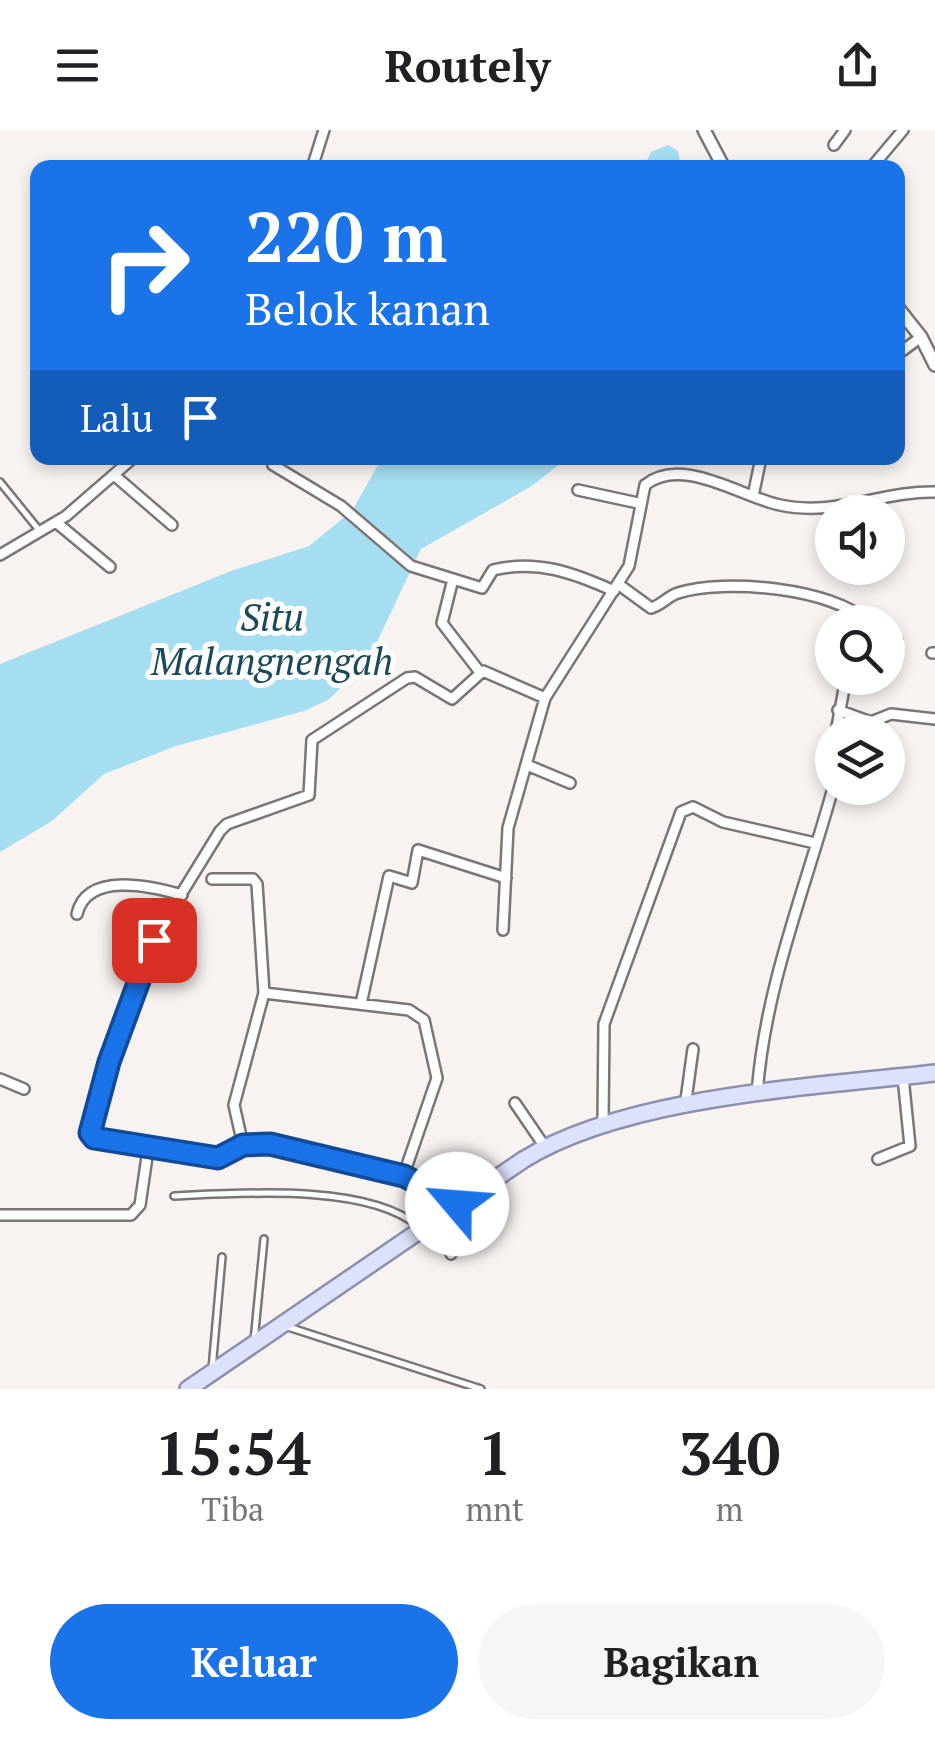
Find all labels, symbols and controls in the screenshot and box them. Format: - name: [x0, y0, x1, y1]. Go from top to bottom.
- text: Routely: [385, 35, 550, 95]
- icon: menu: [50, 38, 105, 93]
- icon: share: [830, 38, 885, 93]
- text: 220 m: [245, 189, 447, 282]
- icon: right: [80, 200, 210, 330]
- text: Belok kanan: [245, 278, 490, 338]
- icon: arrive: [173, 390, 228, 445]
- text: Lalu: [80, 393, 153, 443]
- map controls: [815, 495, 905, 805]
- button: sound: [815, 495, 905, 585]
- water label: Situ Malangnengah: [150, 592, 393, 686]
- button: search: [815, 605, 905, 695]
- button: layers: [815, 715, 905, 805]
- pin: [112, 898, 197, 983]
- icon: arrive: [127, 913, 182, 968]
- position arrow: [405, 1152, 509, 1256]
- text: 15:54: [155, 1413, 311, 1492]
- text: 1: [478, 1413, 512, 1492]
- text: 340: [679, 1413, 780, 1492]
- text: Tiba: [201, 1488, 264, 1530]
- text: mnt: [465, 1488, 524, 1530]
- text: m: [716, 1488, 743, 1530]
- button: Keluar: [50, 1604, 458, 1719]
- button: Bagikan: [478, 1604, 885, 1719]

